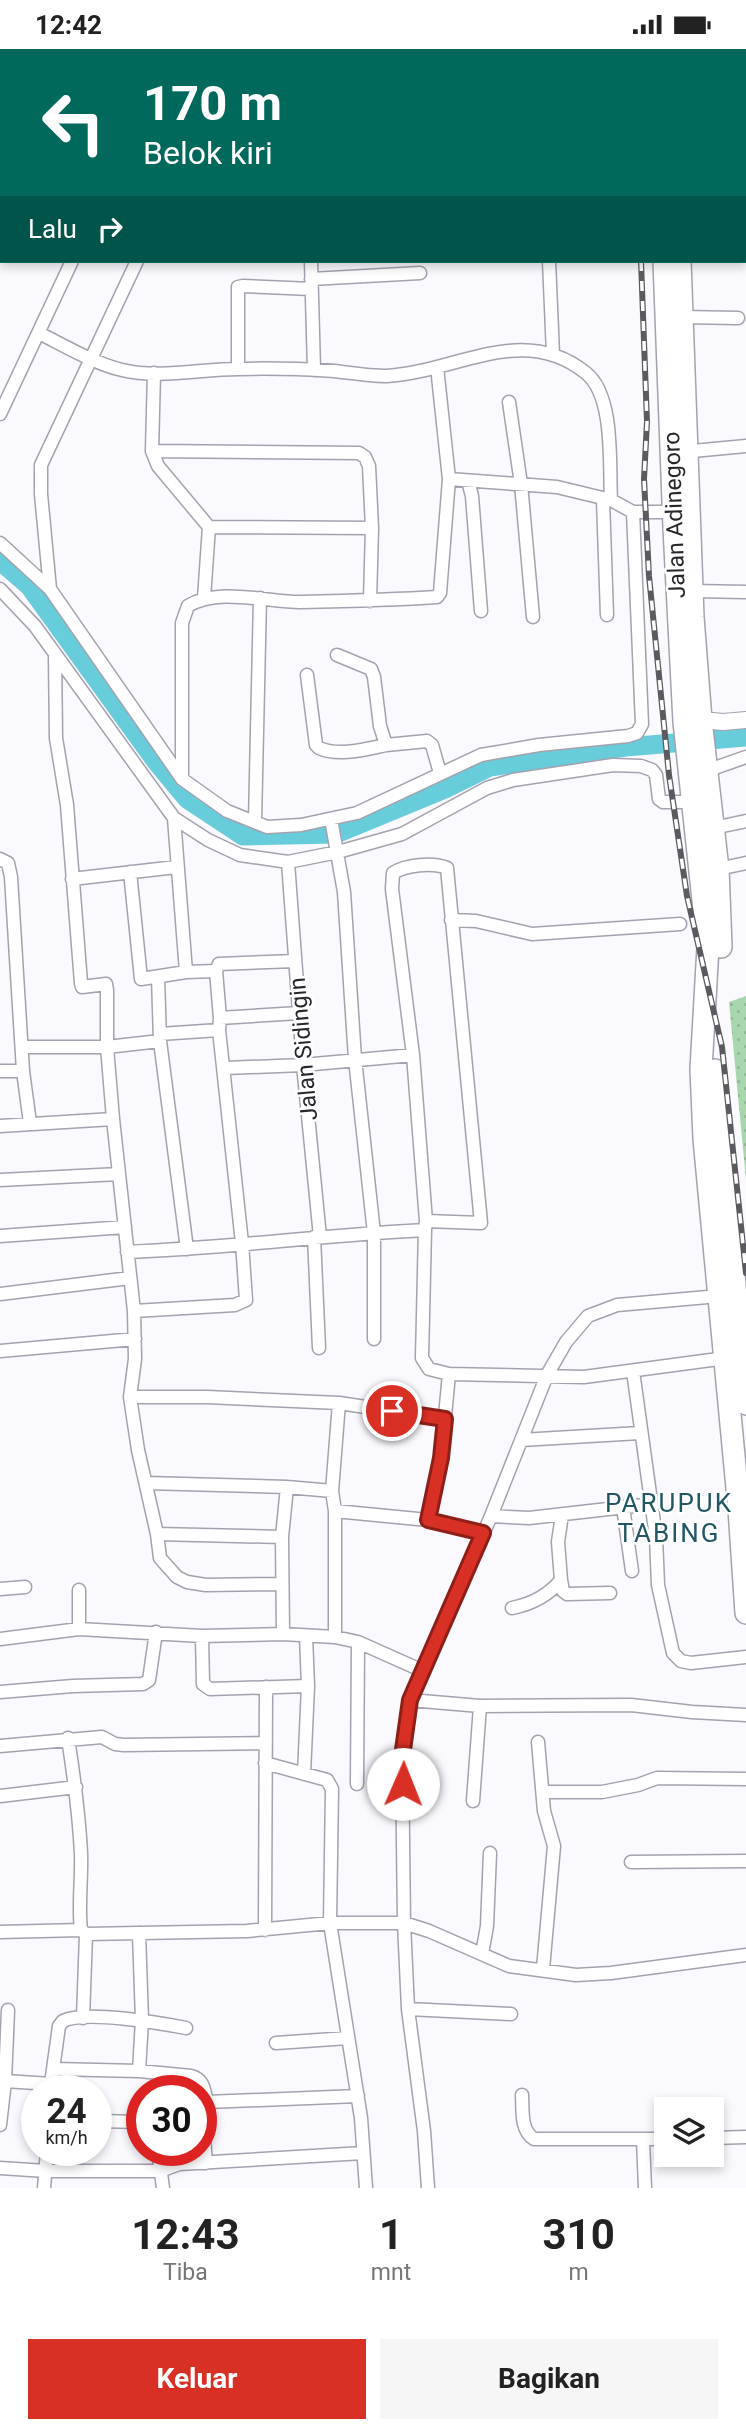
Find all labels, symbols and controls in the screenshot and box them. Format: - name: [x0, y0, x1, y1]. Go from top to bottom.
- text: 12:42: [35, 10, 102, 40]
- text: 170 m: [143, 75, 282, 132]
- icon: left: [28, 77, 119, 168]
- text: Belok kiri: [143, 134, 273, 172]
- icon: right: [91, 210, 129, 248]
- text: Lalu: [28, 214, 77, 244]
- street label: Jalan Adinegoro: [658, 431, 691, 599]
- street label: Jalan Sidingin: [284, 976, 323, 1122]
- pin: [362, 1381, 422, 1441]
- icon: arrive: [373, 1392, 411, 1430]
- district label: PARUPUK TABING: [605, 1488, 733, 1548]
- position arrow: [366, 1747, 440, 1821]
- speed limit sign: 30: [126, 2075, 217, 2166]
- text: 24: [46, 2091, 87, 2132]
- map controls: [654, 2097, 724, 2167]
- button: layers: [654, 2097, 724, 2167]
- text: km/h: [45, 2127, 88, 2148]
- text: 12:43: [131, 2210, 240, 2259]
- text: 1: [379, 2210, 403, 2259]
- text: 310: [542, 2210, 615, 2259]
- text: Tiba: [163, 2259, 208, 2286]
- text: mnt: [371, 2259, 411, 2286]
- text: m: [569, 2259, 589, 2286]
- button: Keluar: [28, 2339, 366, 2419]
- button: Bagikan: [380, 2339, 718, 2419]

